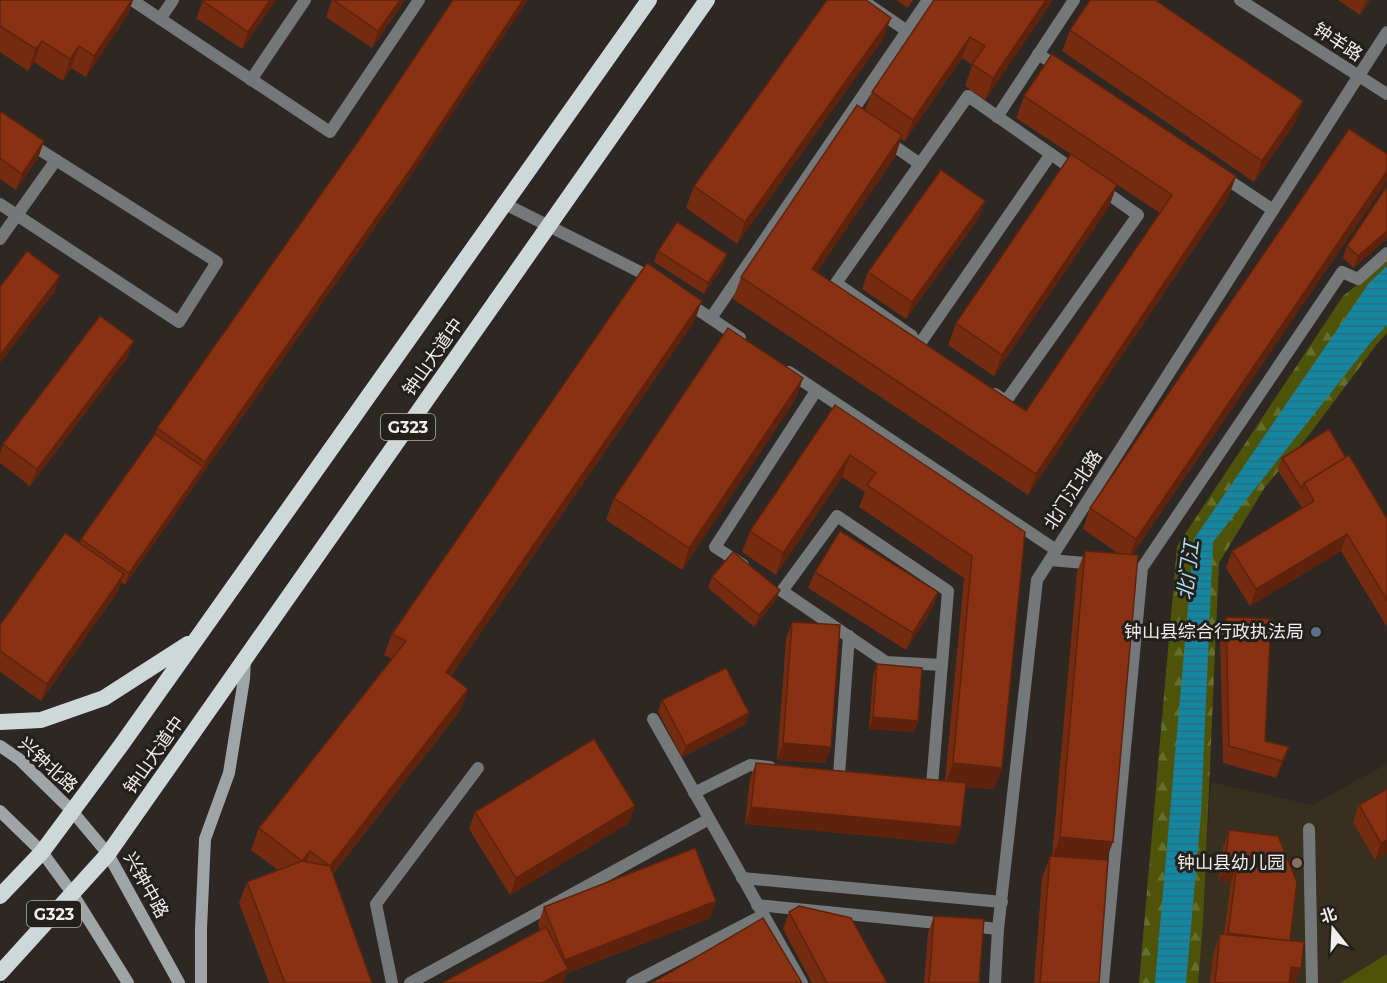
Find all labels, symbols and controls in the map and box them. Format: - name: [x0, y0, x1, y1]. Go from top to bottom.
- street label: 钟羊路: [1309, 18, 1367, 66]
- street label: 钟山大道中: [398, 314, 468, 400]
- road number: G323: [381, 414, 435, 440]
- street label: 北门江北路: [1039, 446, 1107, 534]
- water label: 北门江: [1172, 537, 1204, 601]
- place label: 钟山县综合行政执法局: [1124, 621, 1304, 643]
- marker: 钟山县综合行政执法局: [1309, 625, 1323, 639]
- street label: 钟山大道中: [119, 712, 189, 798]
- street label: 兴钟北路: [14, 733, 82, 797]
- street label: 兴钟中路: [119, 848, 173, 922]
- place label: 钟山县幼儿园: [1177, 852, 1285, 874]
- marker: 钟山县幼儿园: [1290, 856, 1304, 870]
- north arrow: [1303, 899, 1363, 959]
- road number: G323: [27, 901, 81, 927]
- text: 北: [1318, 904, 1339, 927]

